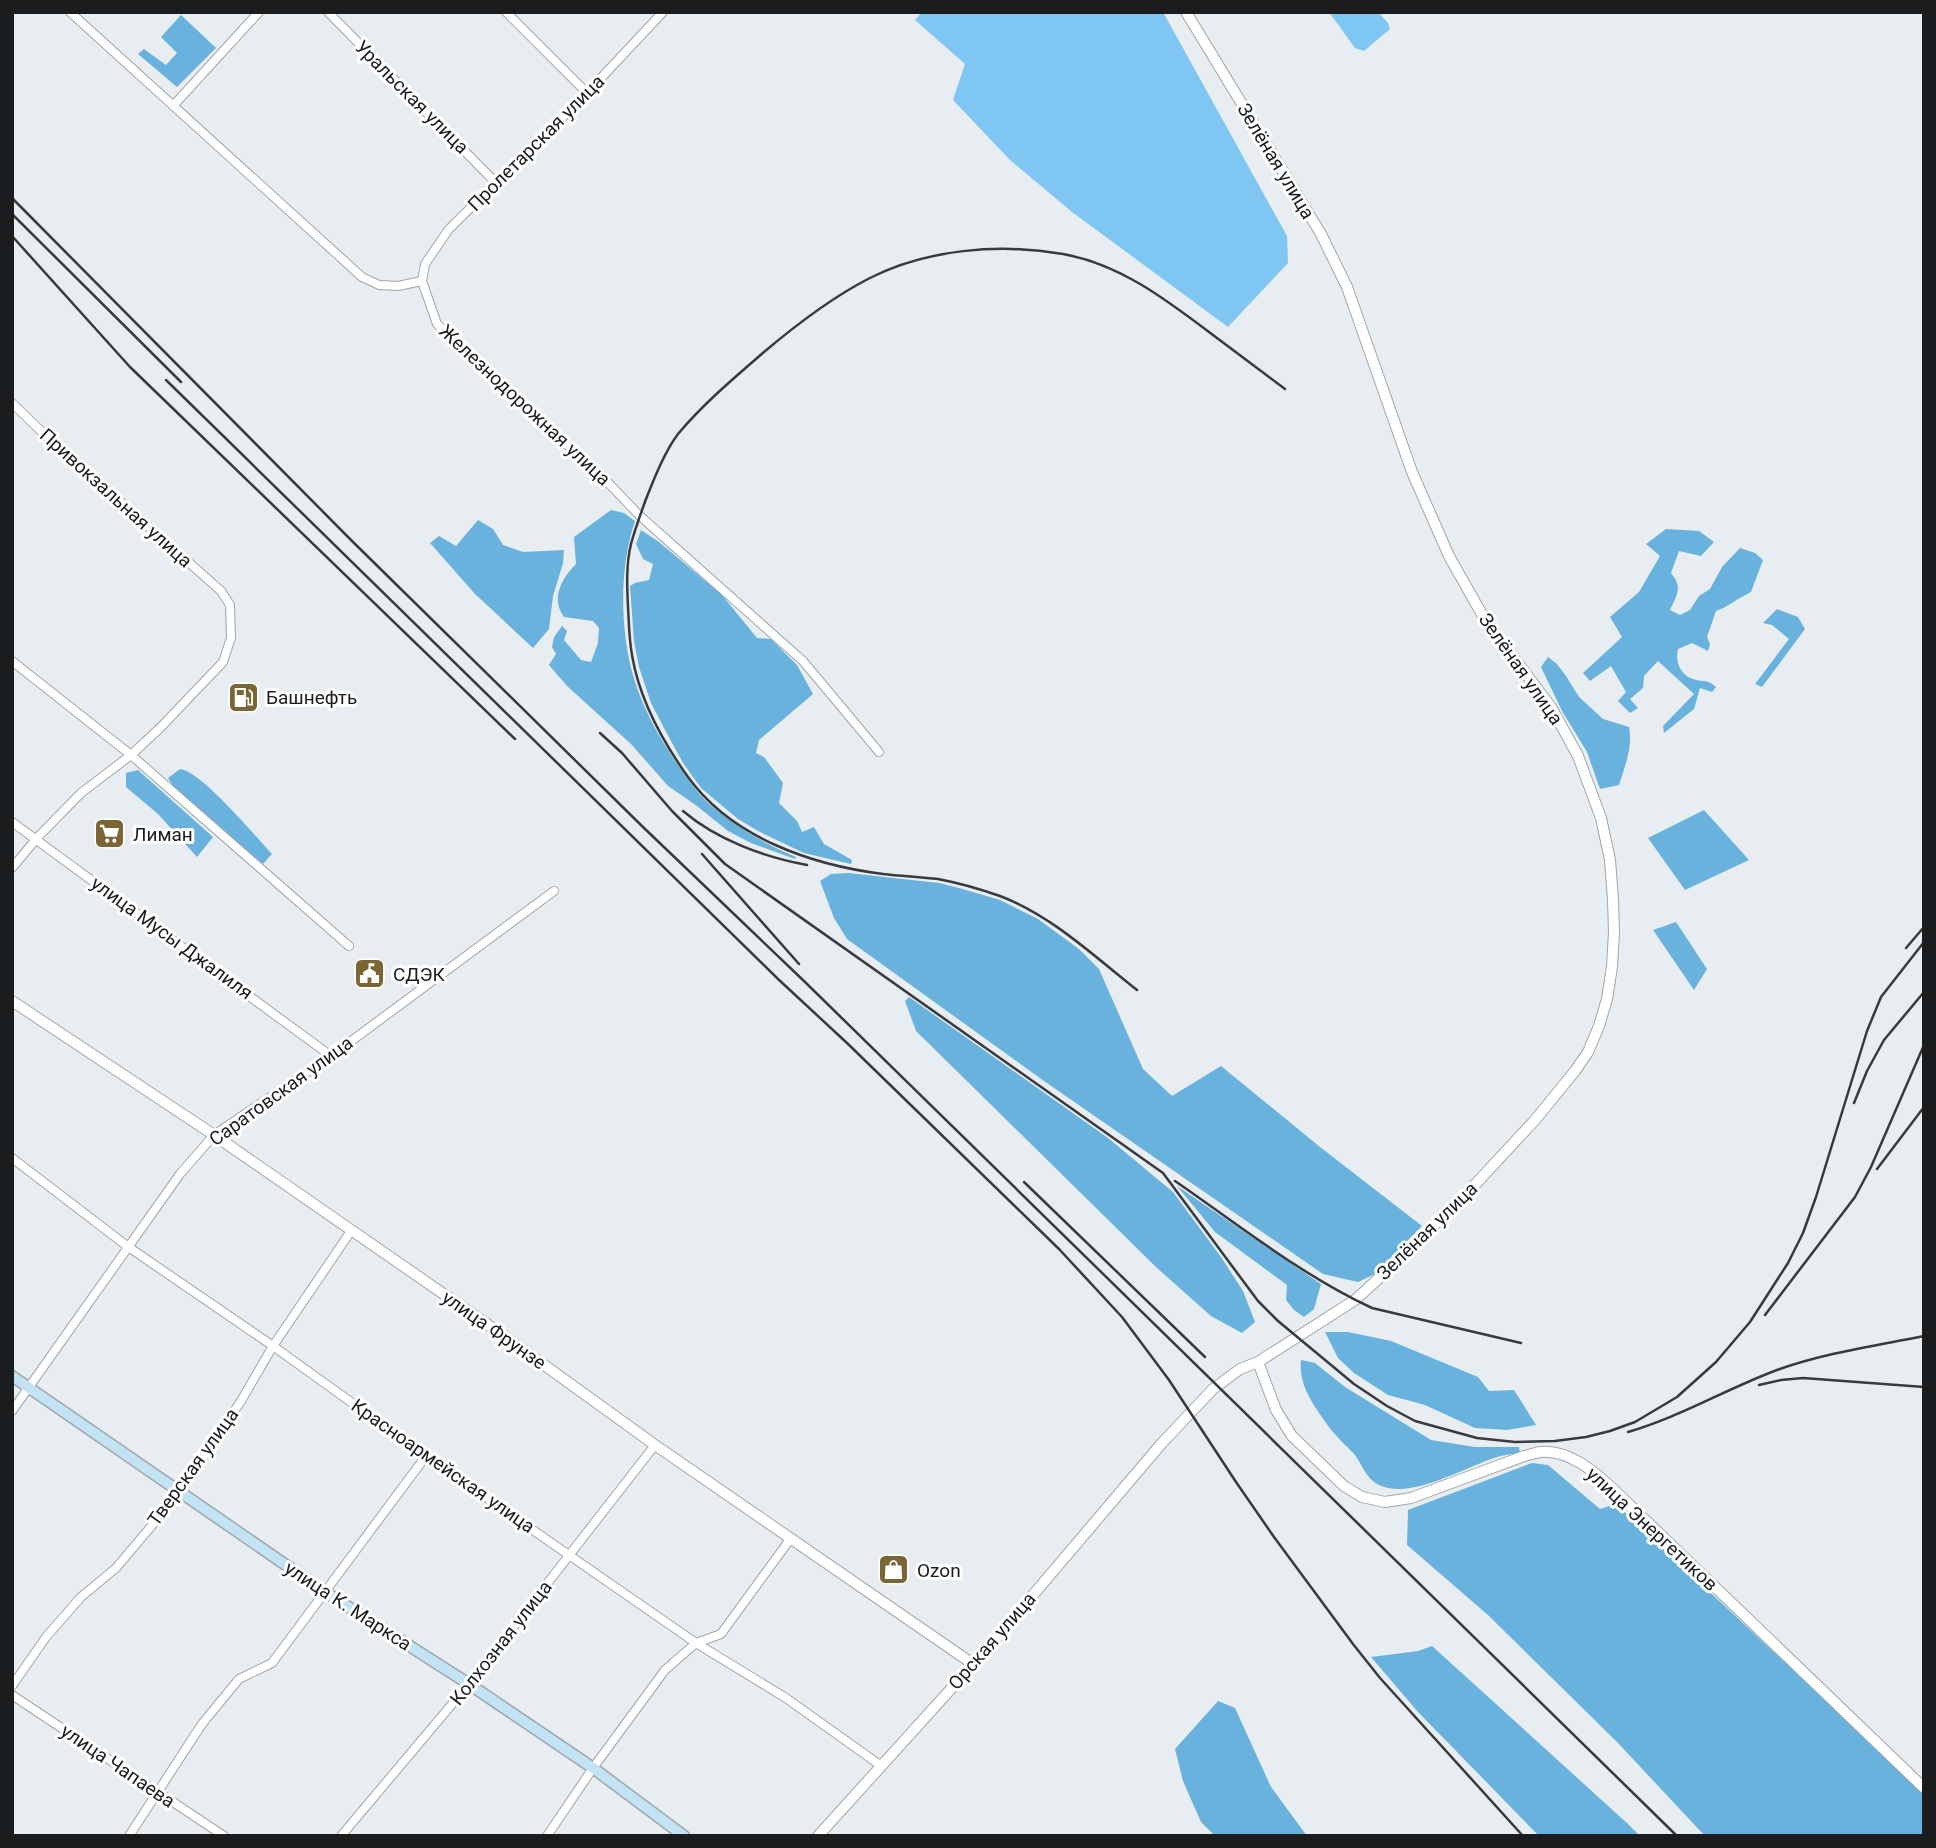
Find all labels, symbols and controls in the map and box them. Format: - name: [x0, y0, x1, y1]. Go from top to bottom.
- street label: Уральская улица: [350, 35, 474, 159]
- street label: Пролетарская улица: [463, 70, 609, 216]
- street label: Зелёная улица: [1232, 99, 1320, 223]
- street label: Железнодорожная улица: [435, 320, 615, 490]
- street label: Привокзальная улица: [35, 424, 197, 572]
- street label: Зелёная улица: [1474, 609, 1568, 729]
- fuel station icon: Башнефть: [226, 680, 260, 714]
- place label: Башнефть: [266, 686, 357, 709]
- supermarket icon: Лиман: [93, 817, 127, 851]
- place label: Лиман: [133, 823, 193, 846]
- street label: улица Мусы Джалиля: [87, 872, 257, 1004]
- public building icon: СДЭК: [353, 957, 387, 991]
- place label: СДЭК: [393, 963, 445, 986]
- street label: Саратовская улица: [205, 1031, 357, 1151]
- street label: Зелёная улица: [1372, 1177, 1482, 1285]
- street label: улица Фрунзе: [438, 1286, 550, 1374]
- street label: Красноармейская улица: [347, 1394, 539, 1538]
- street label: Тверская улица: [143, 1404, 243, 1530]
- street label: улица Энергетиков: [1582, 1462, 1722, 1596]
- shop icon: Ozon: [877, 1553, 911, 1587]
- street label: улица К. Маркса: [280, 1556, 416, 1656]
- place label: Ozon: [917, 1559, 961, 1582]
- street label: Колхозная улица: [445, 1576, 557, 1710]
- street label: Орская улица: [943, 1588, 1041, 1694]
- street label: улица Чапаева: [57, 1719, 179, 1813]

